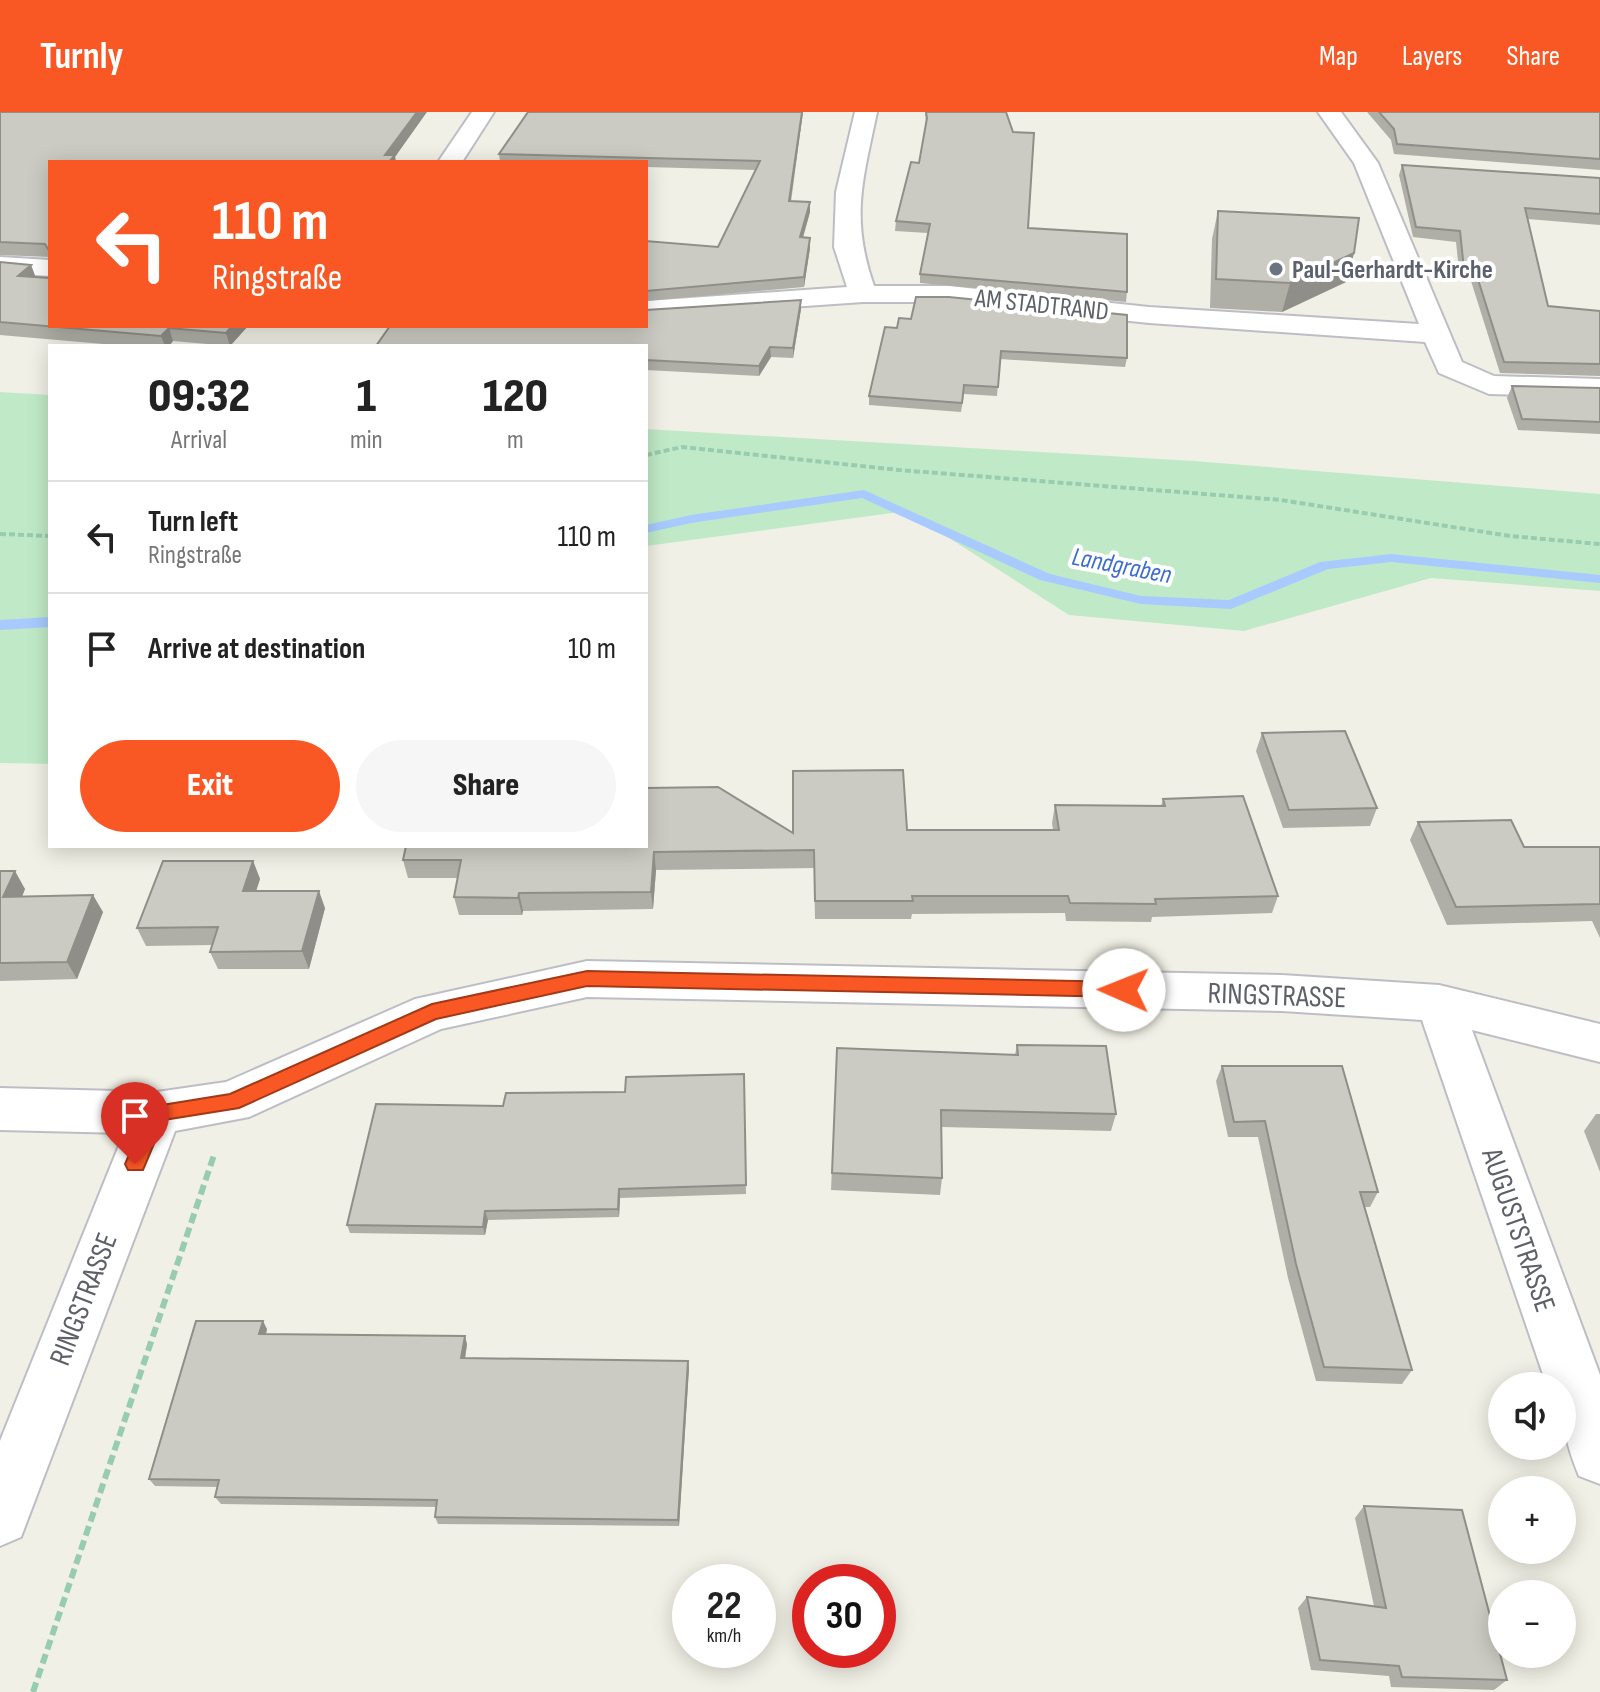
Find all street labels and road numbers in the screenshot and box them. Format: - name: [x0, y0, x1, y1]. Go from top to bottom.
- street label: AM STADTRAND: [973, 283, 1110, 328]
- street label: RINGSTRASSE: [1207, 976, 1347, 1016]
- street label: AUGUSTSTRASSE: [1473, 1143, 1563, 1317]
- street label: RINGSTRASSE: [42, 1228, 126, 1371]

